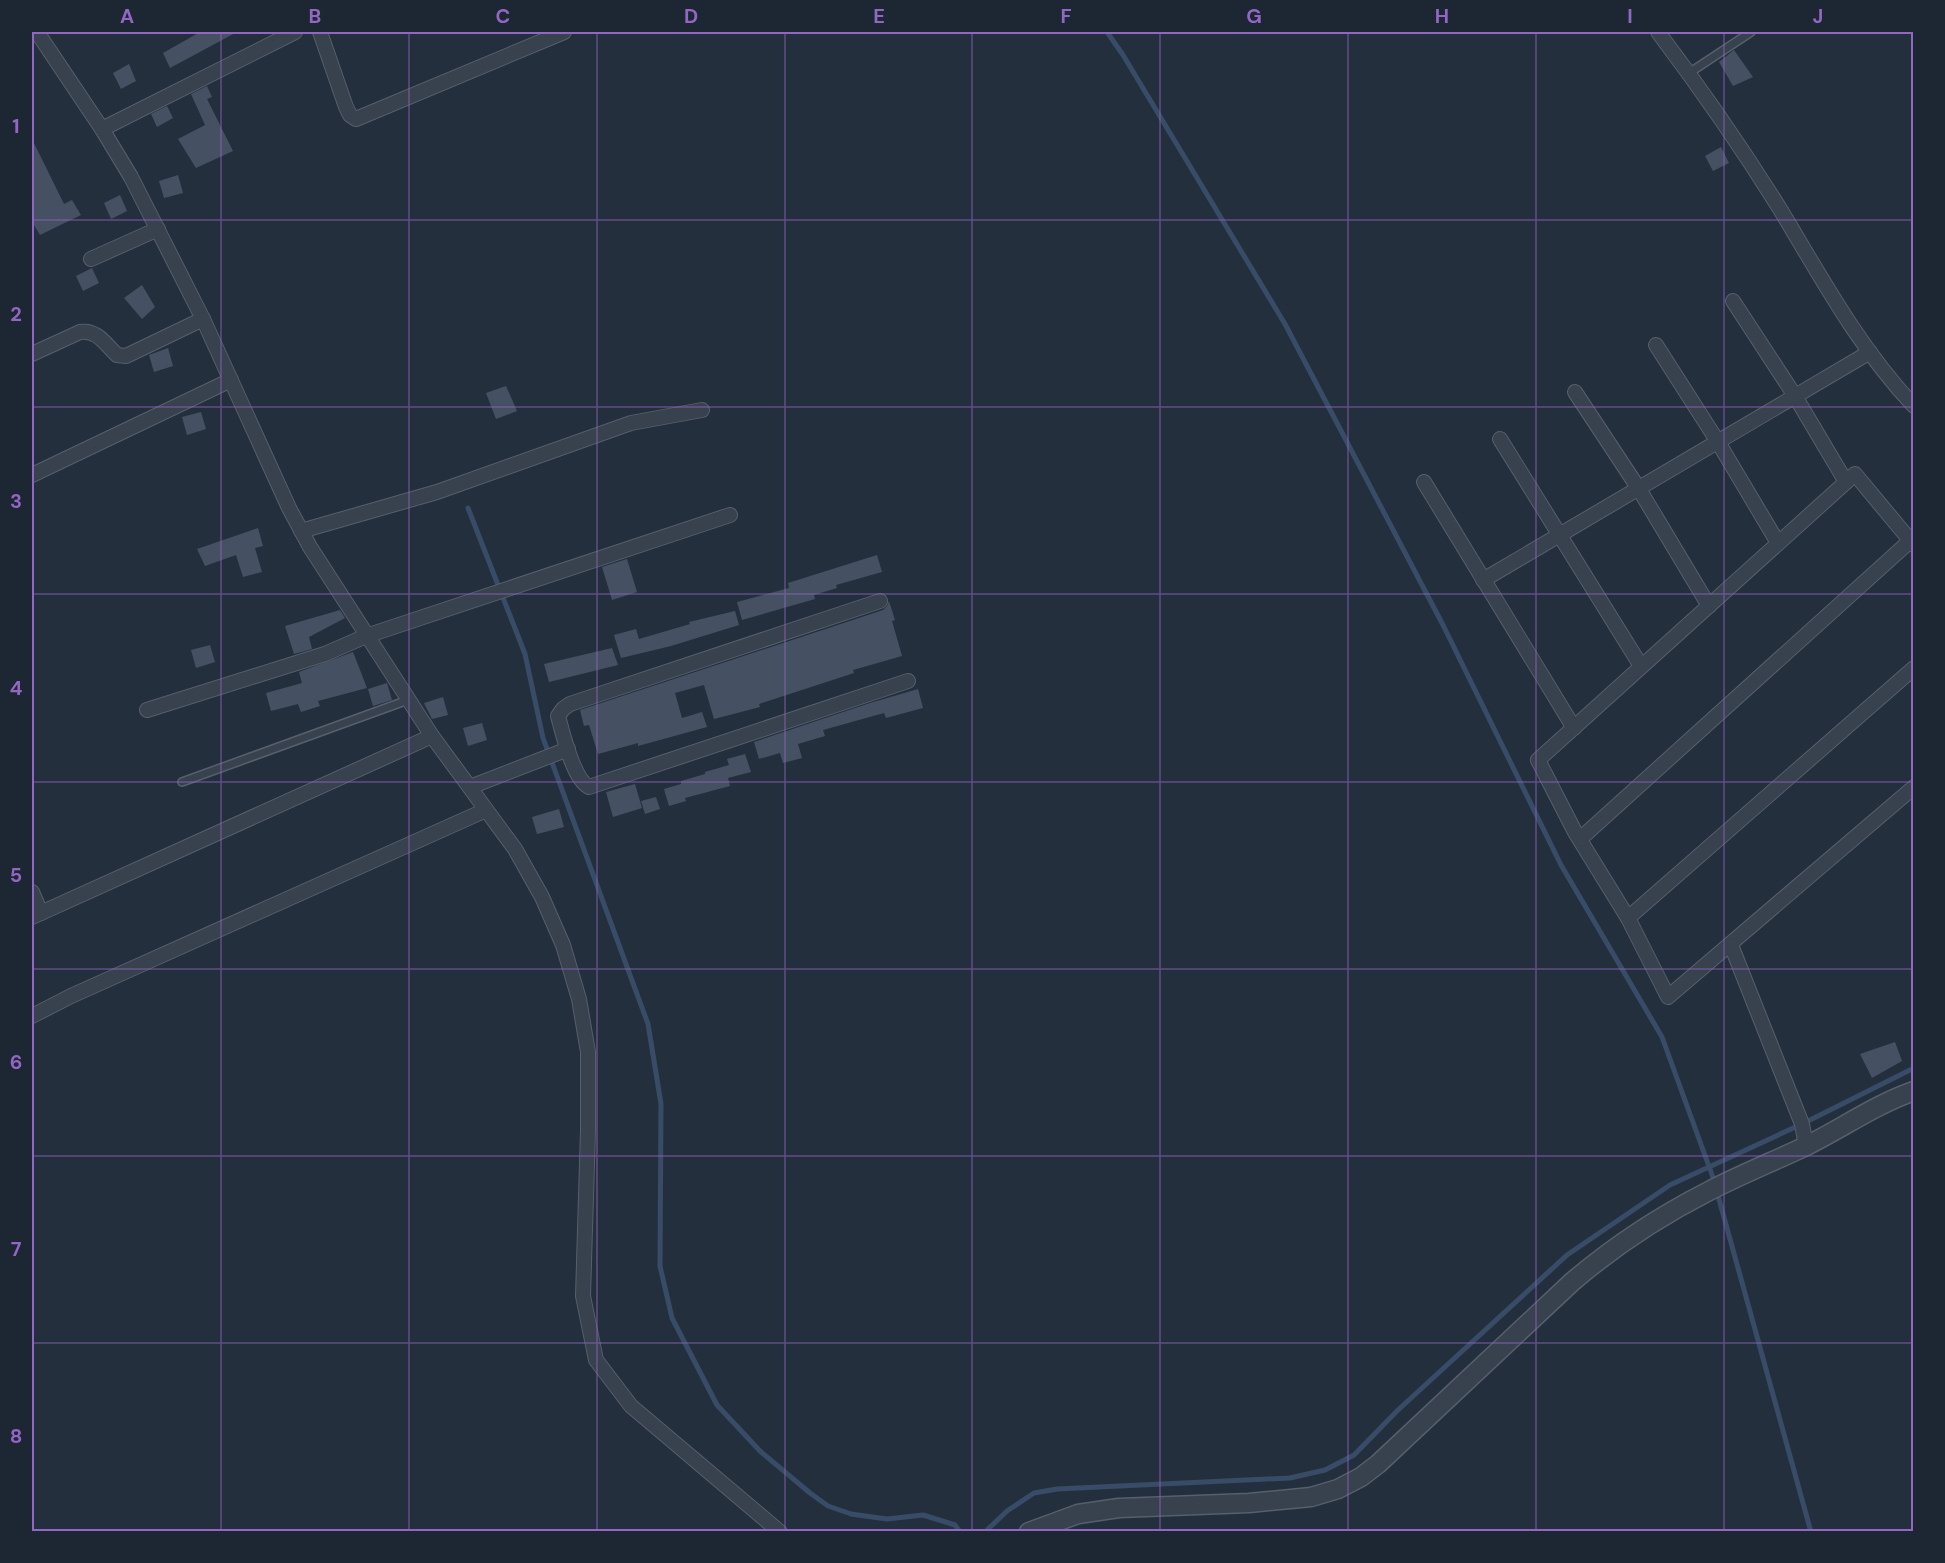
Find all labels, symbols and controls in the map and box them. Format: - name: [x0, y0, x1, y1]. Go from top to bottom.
- text: A: [120, 3, 134, 29]
- text: B: [309, 3, 321, 29]
- text: C: [496, 3, 510, 29]
- text: D: [684, 3, 698, 29]
- text: E: [873, 3, 885, 29]
- text: F: [1060, 3, 1072, 29]
- text: G: [1246, 3, 1262, 29]
- text: H: [1435, 3, 1449, 29]
- text: I: [1627, 3, 1633, 29]
- text: J: [1813, 3, 1823, 29]
- text: 1: [12, 113, 20, 139]
- text: 2: [10, 301, 22, 327]
- text: 3: [10, 488, 22, 514]
- text: 4: [10, 675, 23, 701]
- text: 5: [10, 862, 22, 888]
- text: 6: [10, 1049, 22, 1075]
- text: 7: [11, 1236, 22, 1262]
- text: 8: [10, 1423, 22, 1449]

